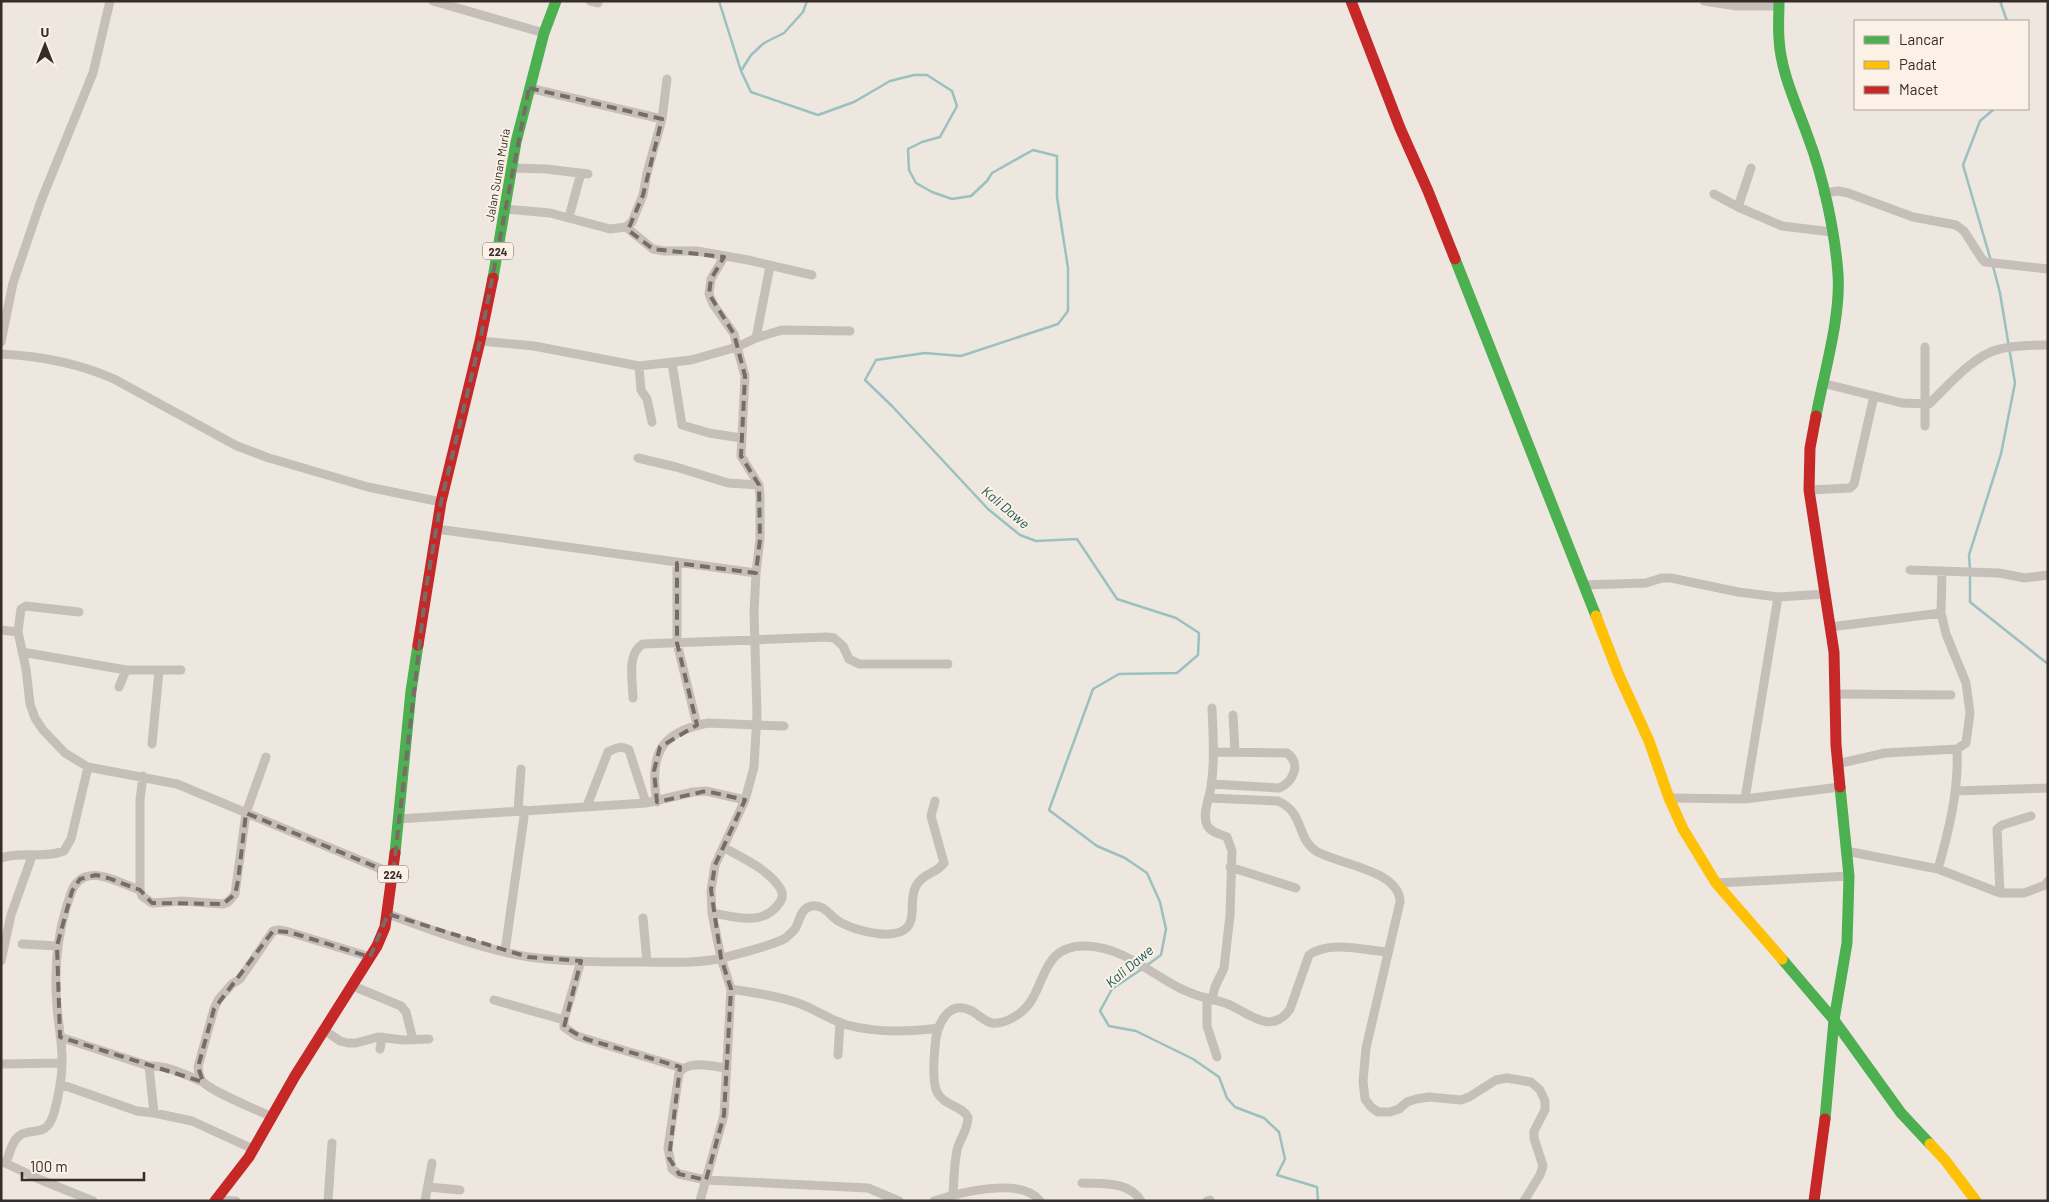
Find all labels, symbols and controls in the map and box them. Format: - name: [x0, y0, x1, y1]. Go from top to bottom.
- north arrow: [20, 20, 70, 70]
- legend: [1854, 20, 2029, 110]
- text: U: [41, 23, 50, 40]
- text: Lancar: [1899, 30, 1945, 48]
- text: Padat: [1899, 55, 1937, 73]
- text: Macet: [1899, 80, 1939, 98]
- street label: Jalan Sunan Muria: [482, 127, 512, 223]
- road number: 224: [483, 242, 513, 260]
- water label: Kali Dawe: [979, 482, 1033, 532]
- road number: 224: [378, 866, 408, 882]
- water label: Kali Dawe: [1102, 941, 1156, 991]
- scale bar: [22, 1150, 145, 1182]
- text: 100 m: [30, 1157, 68, 1175]

